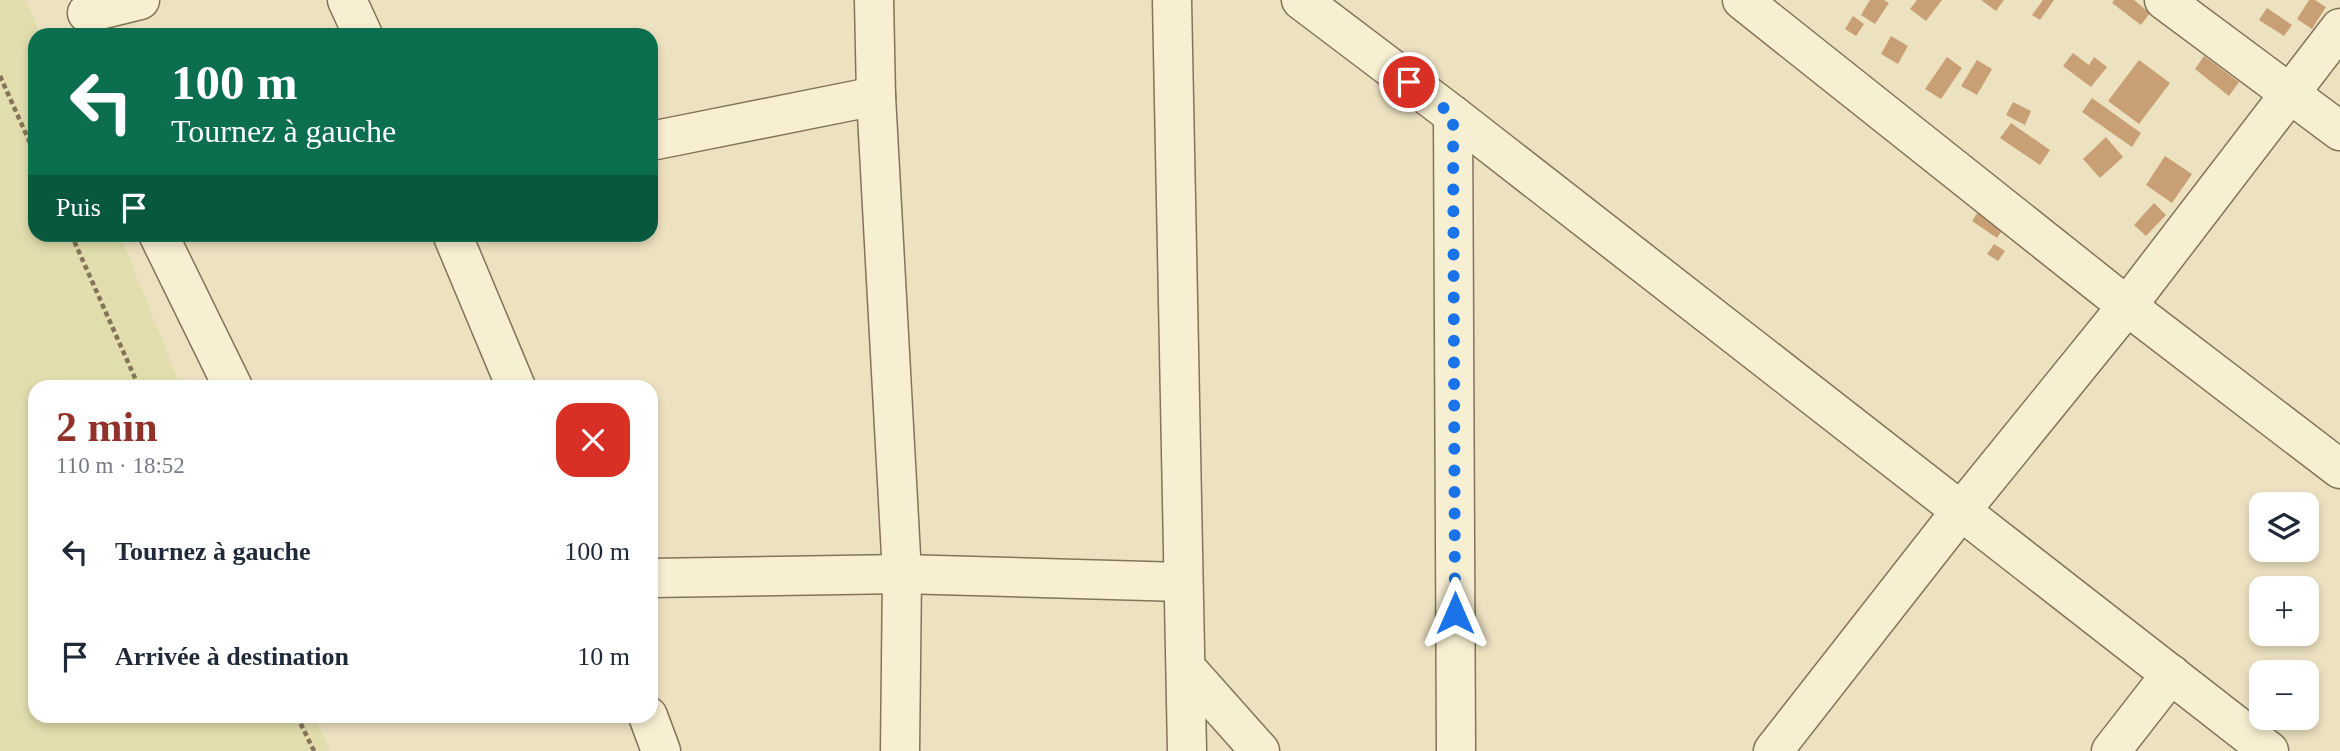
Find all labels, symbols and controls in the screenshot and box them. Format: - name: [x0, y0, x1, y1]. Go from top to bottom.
- pin: [1379, 52, 1439, 112]
- text: 100 m: [171, 55, 298, 110]
- icon: left: [56, 56, 147, 147]
- icon: arrive: [1390, 63, 1428, 101]
- text: Tournez à gauche: [171, 113, 396, 149]
- icon: arrive: [115, 189, 153, 227]
- text: Puis: [56, 193, 101, 222]
- button: close: [556, 403, 630, 477]
- text: 2 min: [56, 404, 158, 450]
- text: 110 m · 18:52: [56, 453, 185, 478]
- map controls: [2249, 492, 2319, 730]
- button: layers: [2249, 492, 2319, 562]
- icon: left: [56, 533, 94, 571]
- text: Tournez à gauche: [115, 537, 311, 566]
- text: 100 m: [564, 537, 630, 566]
- position arrow: [1418, 576, 1492, 650]
- button: +: [2249, 576, 2319, 646]
- icon: arrive: [56, 638, 94, 676]
- text: Arrivée à destination: [115, 642, 349, 671]
- text: 10 m: [577, 642, 630, 671]
- button: −: [2249, 660, 2319, 730]

